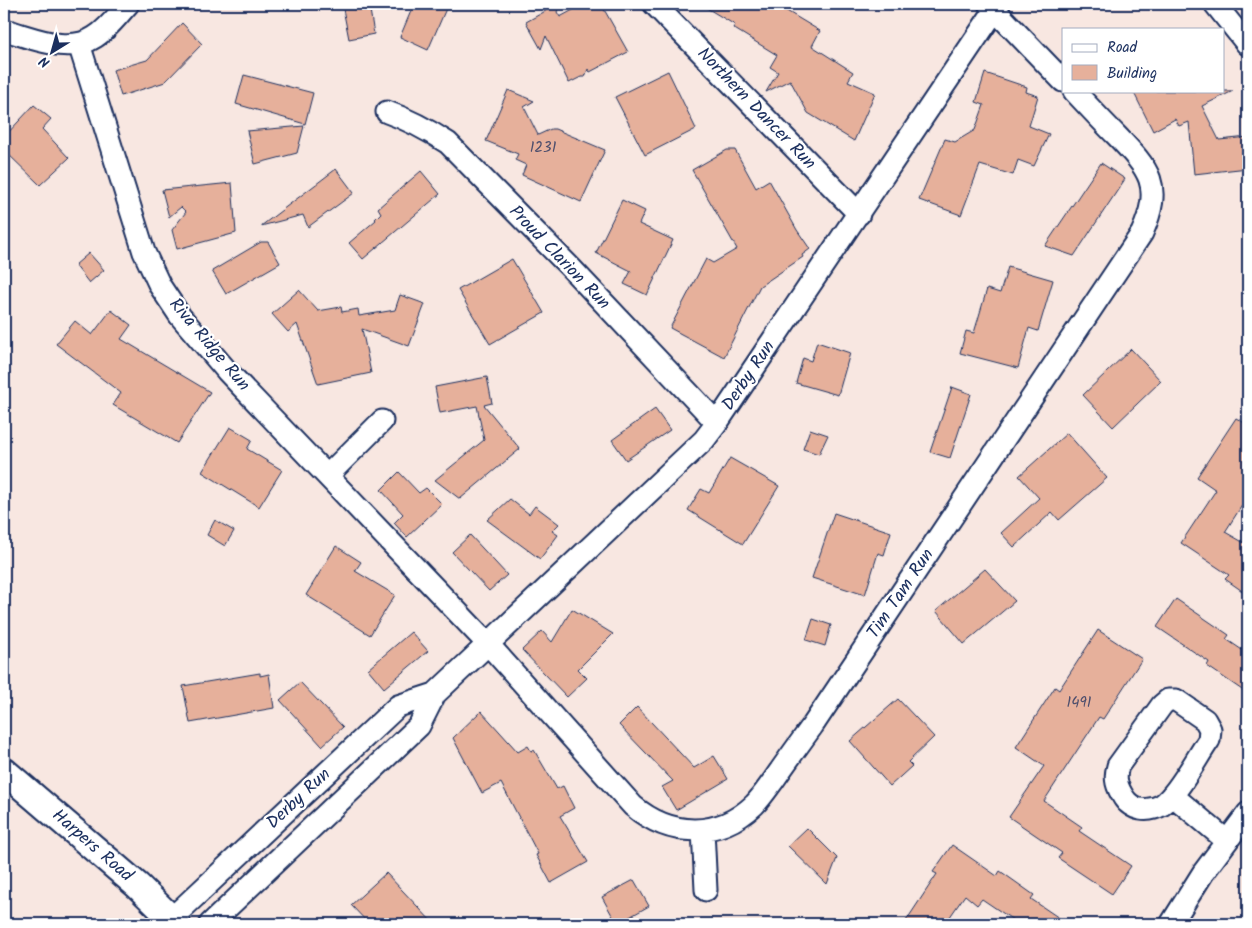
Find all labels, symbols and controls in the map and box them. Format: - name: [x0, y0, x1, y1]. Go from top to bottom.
- north arrow: [28, 28, 78, 78]
- legend: [1062, 28, 1224, 92]
- text: Road: [1107, 36, 1138, 60]
- street label: Northern Dancer Run: [689, 41, 823, 177]
- text: N: [35, 50, 55, 73]
- text: Building: [1107, 62, 1157, 86]
- house number: 1231: [530, 136, 557, 160]
- street label: Proud Clarion Run: [501, 199, 617, 317]
- street label: Riva Ridge Run: [161, 292, 257, 398]
- street label: Derby Run: [715, 335, 783, 417]
- street label: Tim Tam Run: [860, 543, 942, 645]
- house number: 1491: [1066, 691, 1092, 715]
- street label: Derby Run: [260, 761, 338, 837]
- street label: Harpers Road: [45, 802, 140, 890]

